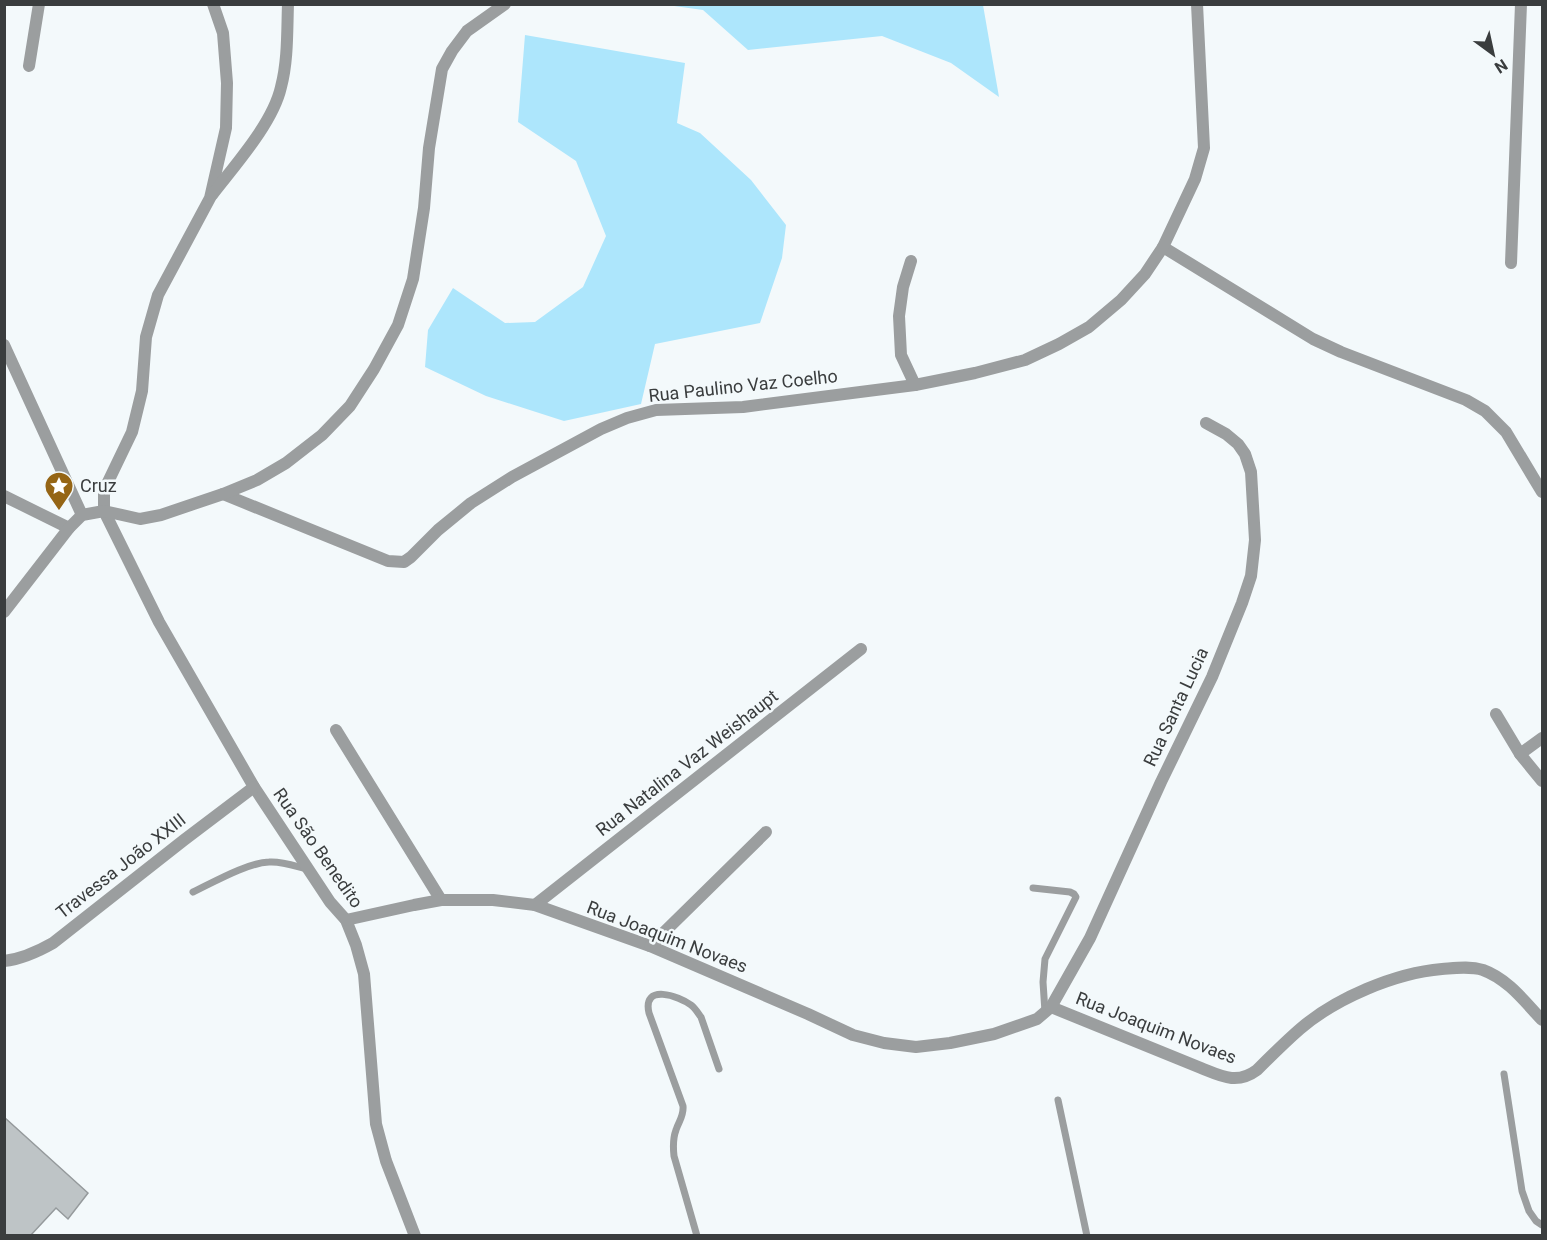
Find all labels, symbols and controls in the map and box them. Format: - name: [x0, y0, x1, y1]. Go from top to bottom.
- north arrow: [1463, 24, 1523, 84]
- text: N: [1491, 55, 1511, 77]
- street label: Rua Paulino Vaz Coelho: [647, 365, 839, 406]
- place icon: Cruz: [43, 470, 75, 512]
- place label: Cruz: [80, 475, 117, 496]
- street label: Rua Santa Lucia: [1139, 644, 1212, 770]
- street label: Rua Natalina Vaz Weishaupt: [591, 685, 782, 840]
- street label: Rua São Benedito: [269, 784, 368, 912]
- street label: Travessa João XXIII: [52, 809, 190, 923]
- street label: Rua Joaquim Novaes: [584, 896, 750, 977]
- street label: Rua Joaquim Novaes: [1073, 987, 1239, 1068]

